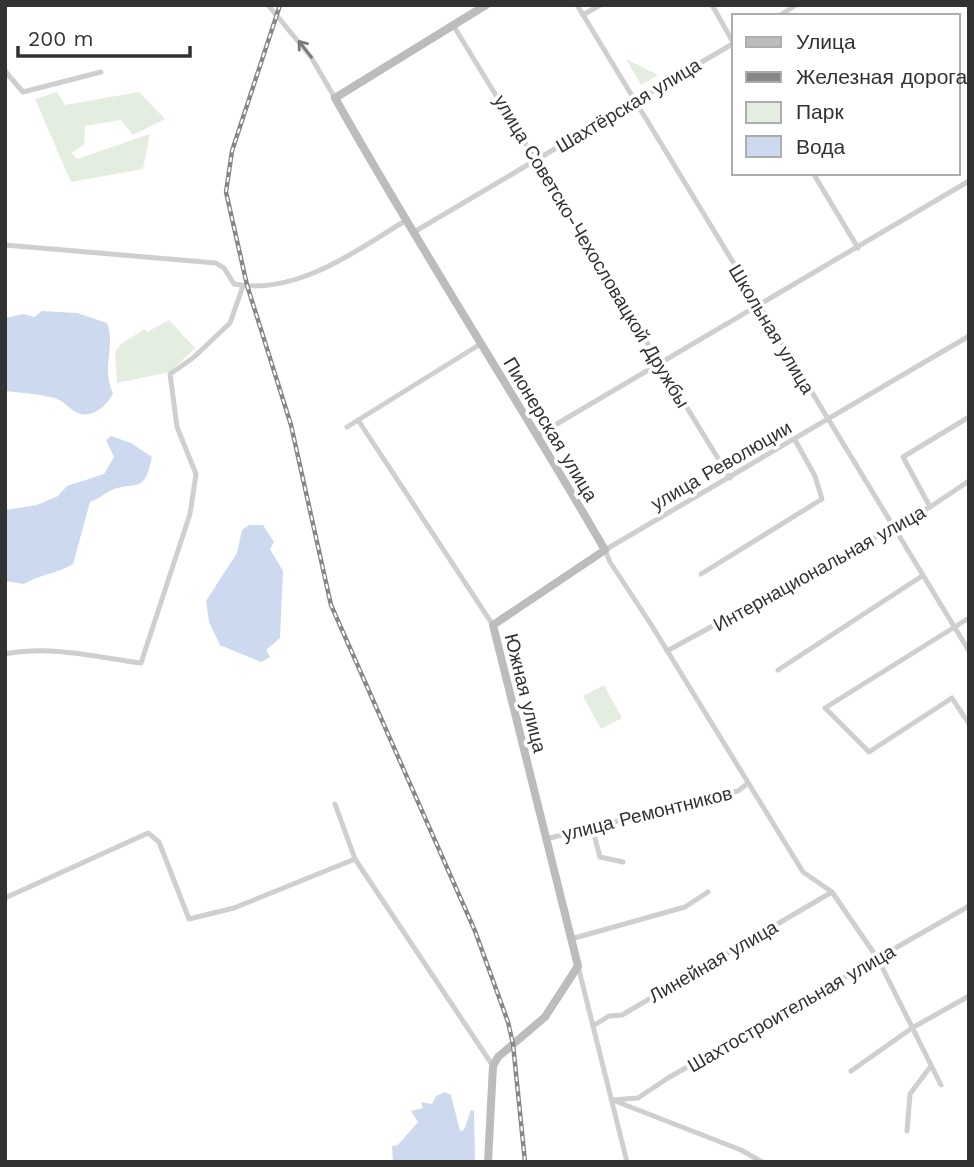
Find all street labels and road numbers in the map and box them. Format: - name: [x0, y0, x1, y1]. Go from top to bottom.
- street label: Шахтёрская улица: [552, 53, 705, 158]
- street label: улица Советско-Чехословацкой Дружбы: [489, 90, 695, 412]
- street label: Школьная улица: [724, 260, 820, 399]
- street label: Пионерская улица: [498, 353, 603, 506]
- street label: улица Революции: [647, 416, 796, 515]
- street label: Интернациональная улица: [709, 500, 930, 636]
- street label: Южная улица: [500, 631, 552, 755]
- street label: улица Ремонтников: [560, 781, 734, 846]
- street label: Линейная улица: [645, 915, 782, 1008]
- street label: Шахтостроительная улица: [683, 939, 899, 1077]

